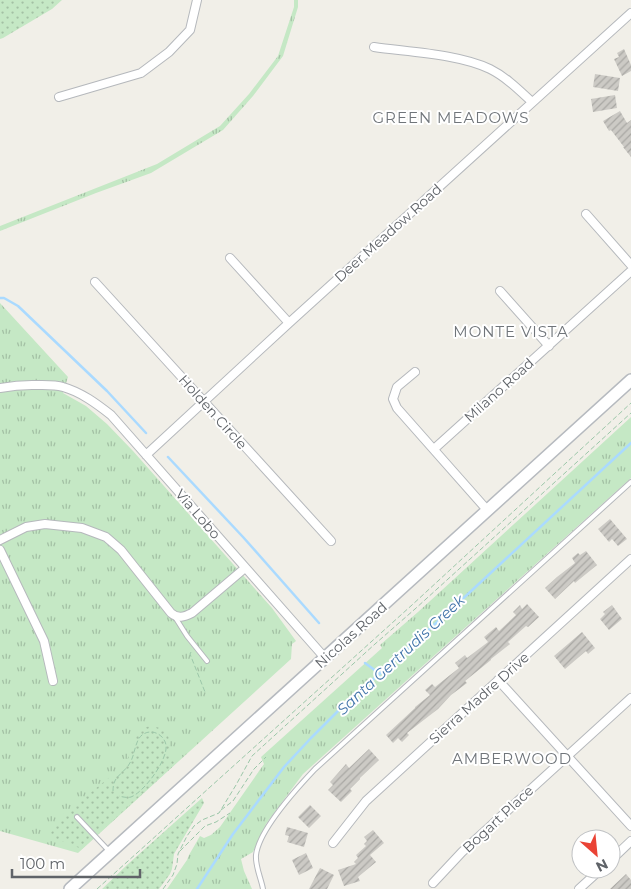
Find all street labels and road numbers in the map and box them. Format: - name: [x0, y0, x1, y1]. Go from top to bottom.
- street label: Deer Meadow Road: [331, 180, 445, 286]
- street label: Milano Road: [460, 354, 538, 426]
- street label: Holden Circle: [175, 371, 251, 453]
- street label: Via Lobo: [171, 485, 225, 543]
- street label: Nicolas Road: [311, 598, 391, 672]
- street label: Sierra Madre Drive: [425, 648, 533, 748]
- street label: Bogart Place: [459, 782, 537, 856]

